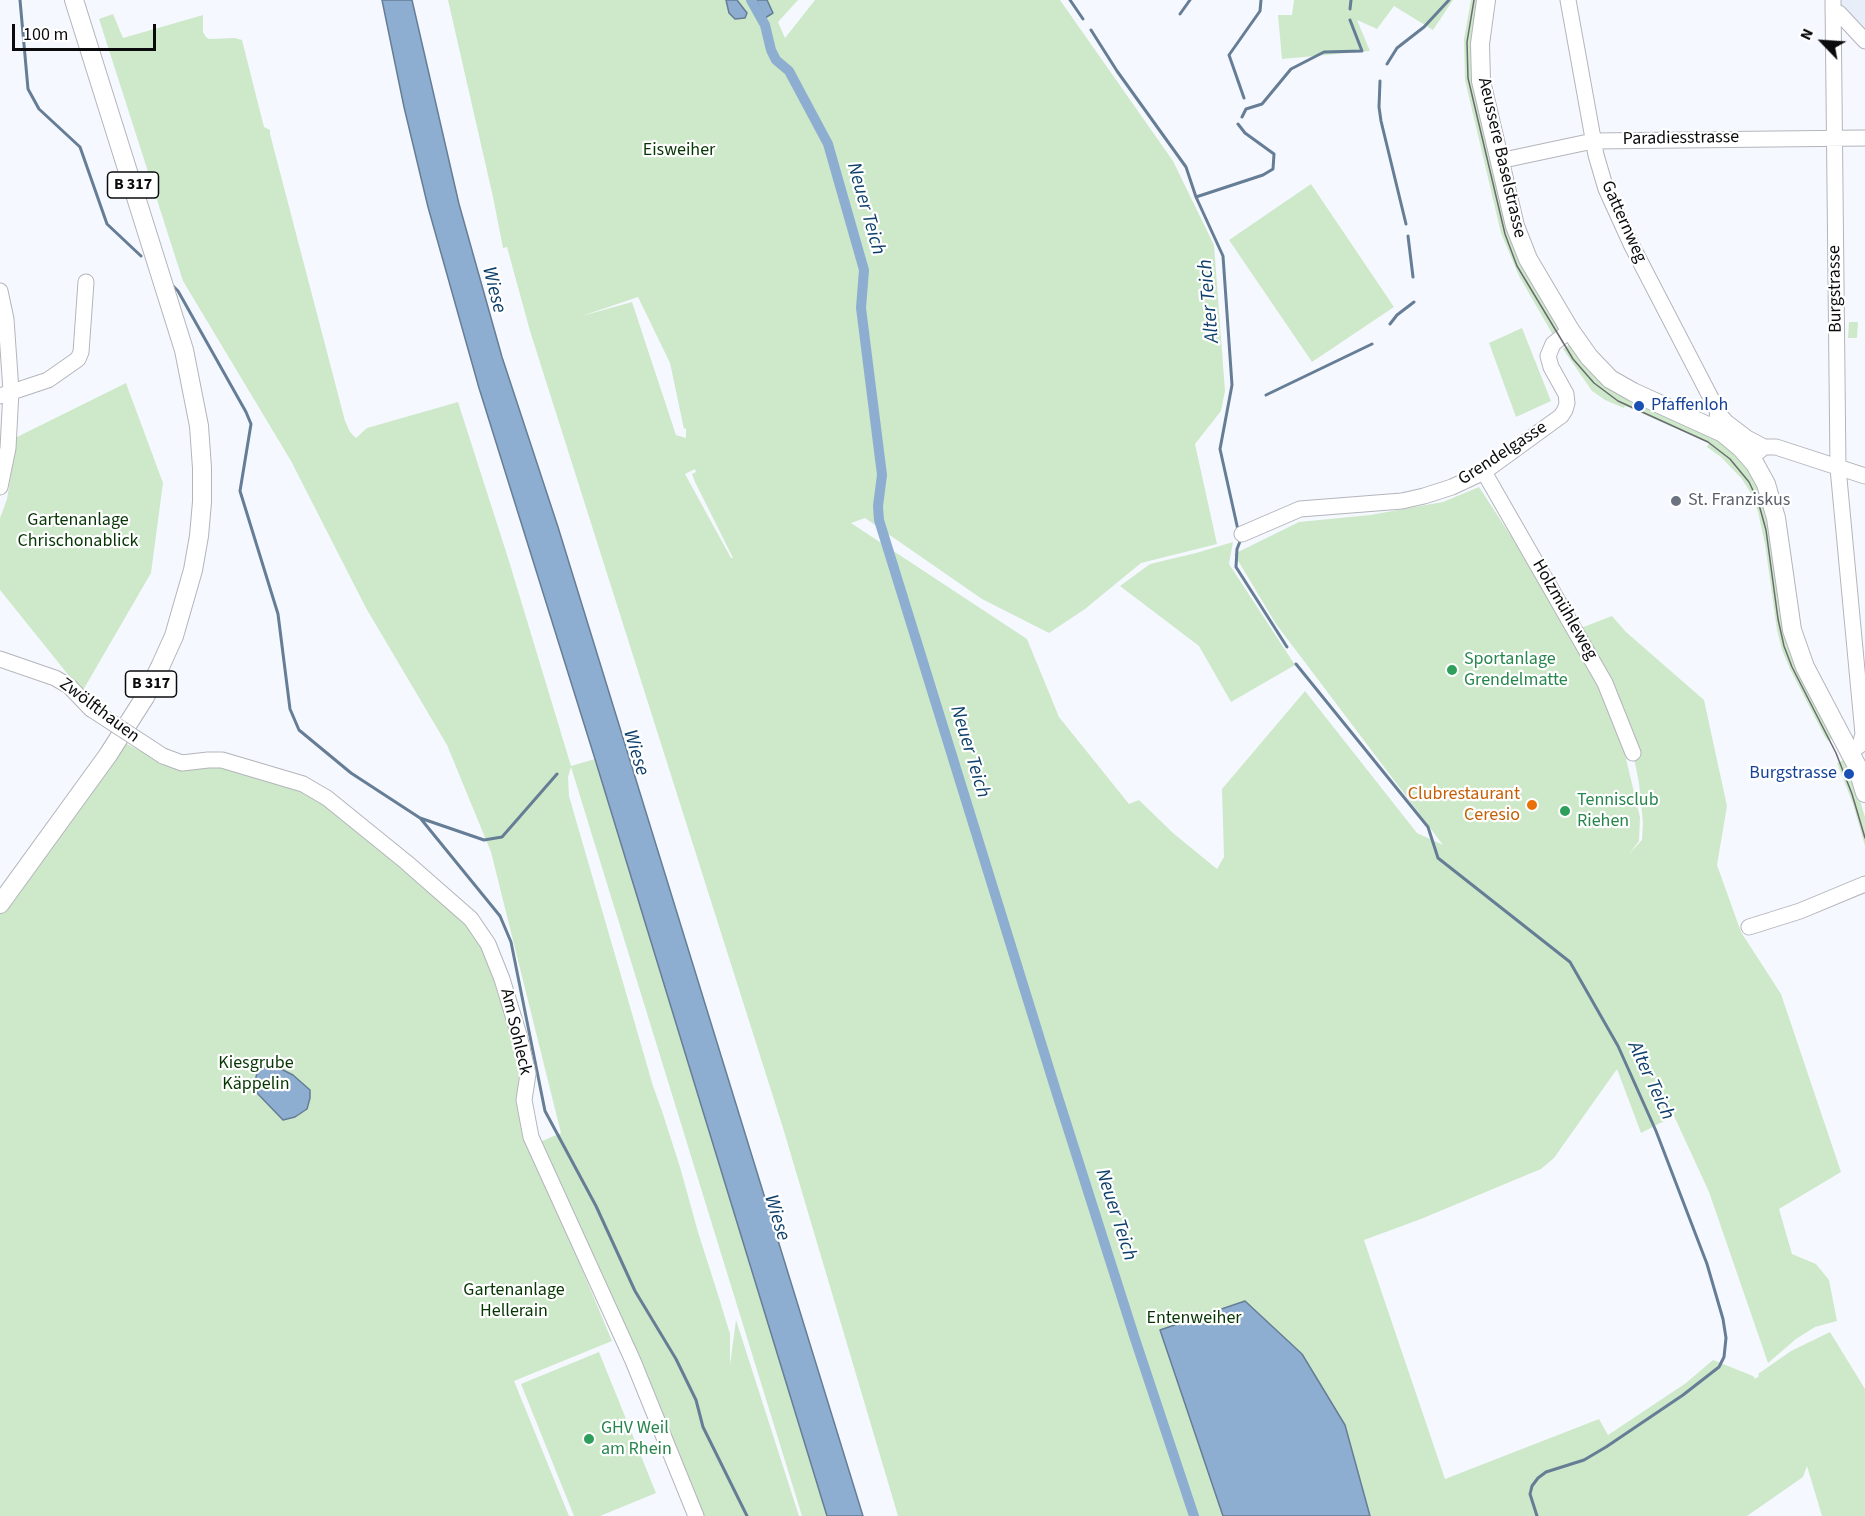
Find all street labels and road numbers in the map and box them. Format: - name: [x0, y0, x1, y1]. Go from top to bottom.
- street label: Aeussere Baselstrasse: [1472, 76, 1530, 240]
- street label: Paradiesstrasse: [1623, 127, 1739, 151]
- road number: B 317: [108, 172, 158, 198]
- street label: Gatternweg: [1595, 178, 1651, 266]
- street label: Burgstrasse: [1824, 245, 1848, 333]
- street label: Grendelgasse: [1455, 417, 1551, 491]
- street label: Holzmühleweg: [1527, 556, 1601, 664]
- road number: B 317: [126, 671, 176, 697]
- street label: Zwölfthauen: [55, 674, 143, 748]
- street label: Am Sohleck: [495, 987, 535, 1077]

